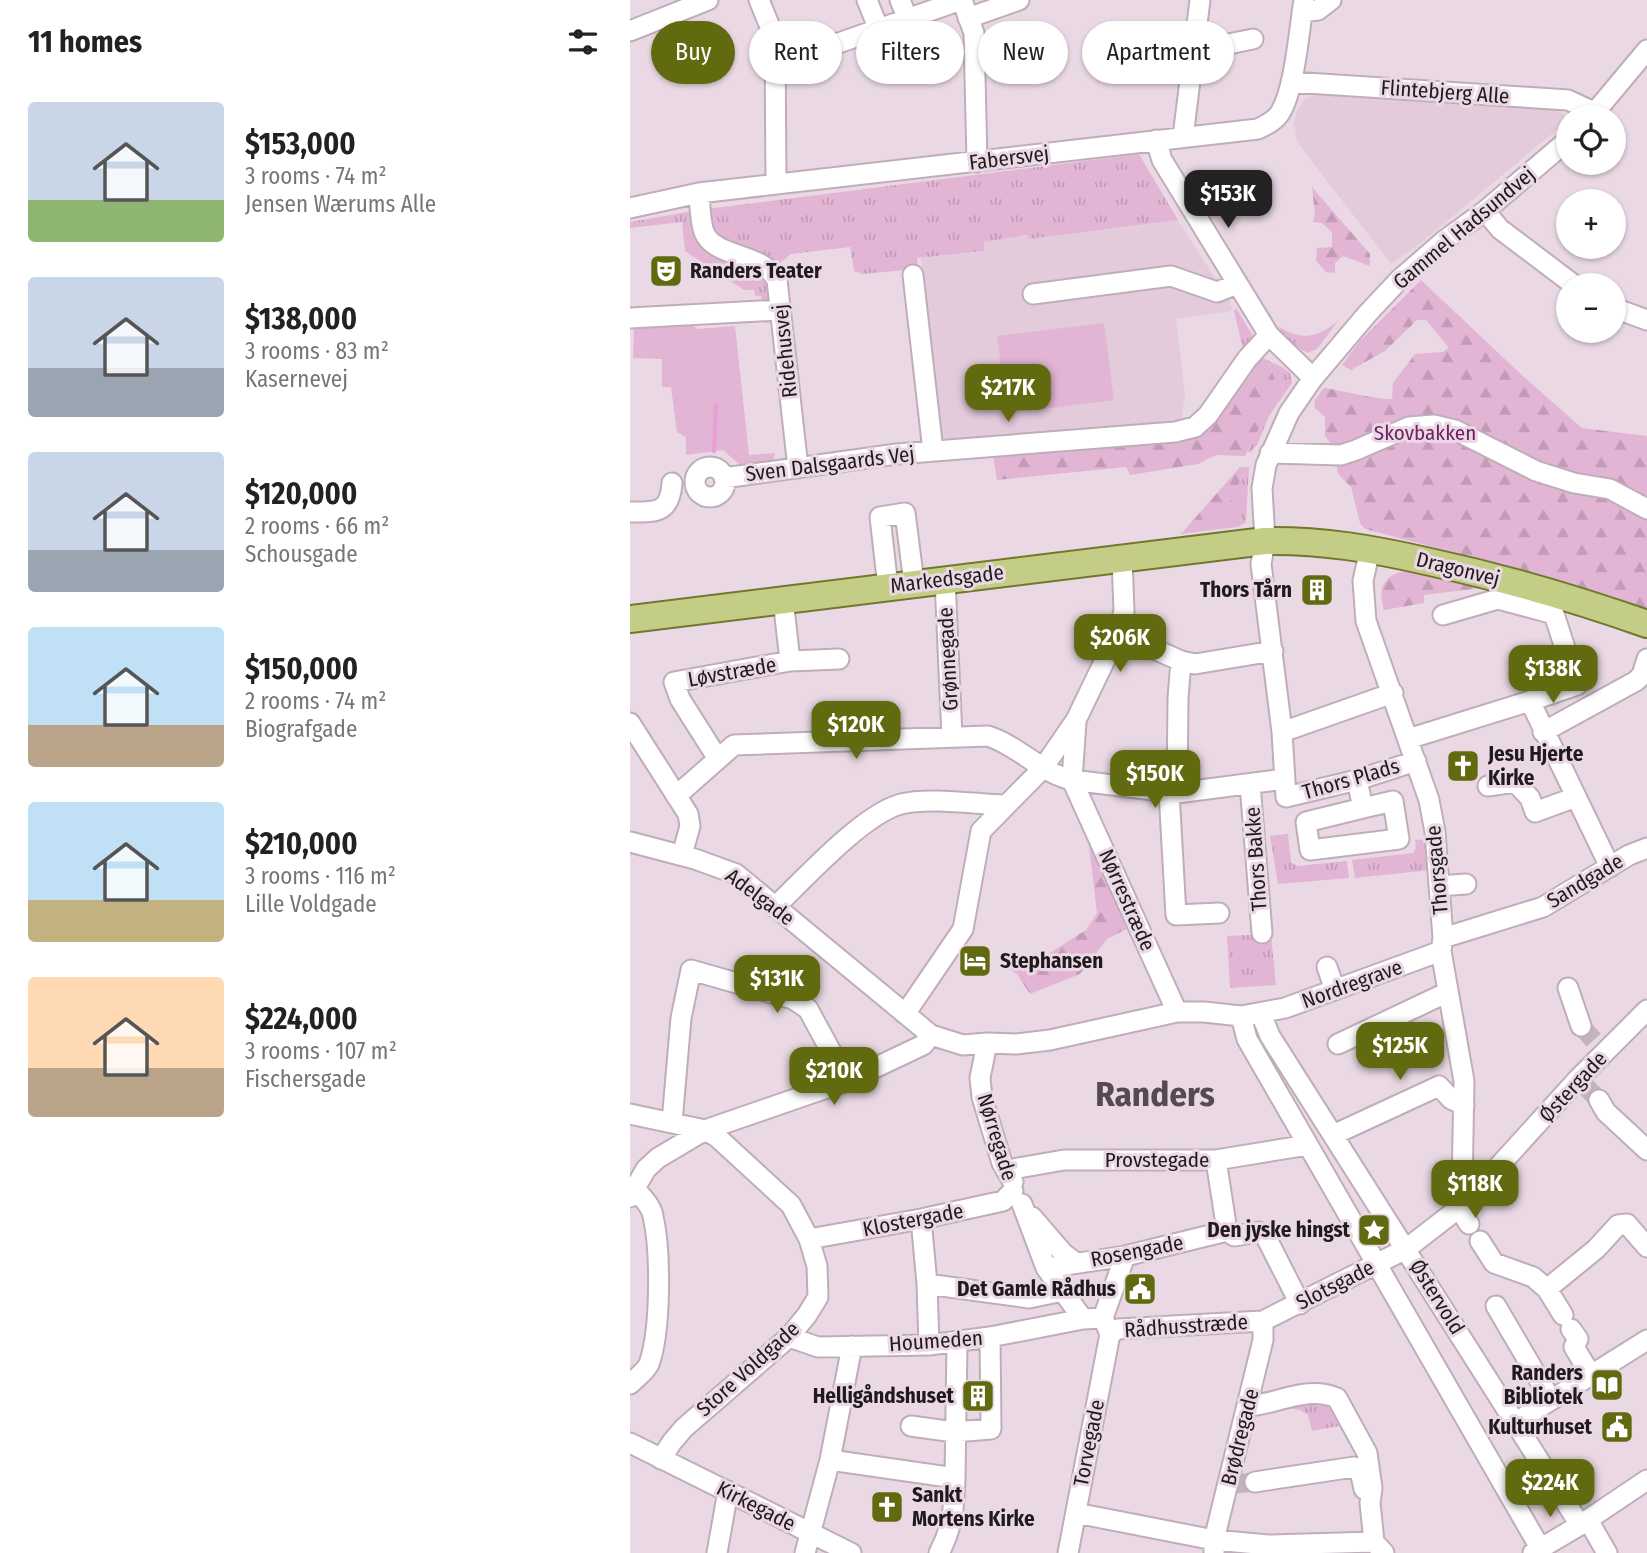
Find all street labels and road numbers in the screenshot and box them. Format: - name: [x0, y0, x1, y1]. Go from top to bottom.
- street label: Flintebjerg Alle: [1380, 75, 1510, 109]
- street label: Fabersvej: [968, 140, 1050, 176]
- street label: Gammel Hadsundvej: [1388, 161, 1540, 295]
- street label: Ridehusvej: [767, 303, 803, 399]
- street label: Sven Dalsgaards Vej: [744, 441, 916, 487]
- street label: Dragonvej: [1413, 546, 1503, 592]
- street label: Markedsgade: [889, 559, 1005, 599]
- street label: Grønnegade: [932, 607, 964, 711]
- street label: Løvstræde: [686, 651, 778, 693]
- street label: Thors Plads: [1300, 753, 1402, 805]
- street label: Thors Bakke: [1239, 806, 1273, 912]
- street label: Thorsgade: [1420, 824, 1454, 916]
- street label: Nørrestræde: [1093, 845, 1161, 955]
- street label: Sandgade: [1542, 848, 1628, 914]
- street label: Adelgade: [720, 863, 800, 931]
- street label: Nordregrave: [1298, 954, 1406, 1014]
- street label: Østergade: [1534, 1046, 1612, 1128]
- street label: Nørregade: [971, 1090, 1023, 1184]
- street label: Provstegade: [1105, 1147, 1209, 1173]
- street label: Klostergade: [860, 1198, 966, 1242]
- street label: Rosengade: [1088, 1229, 1186, 1273]
- street label: Slotsgade: [1292, 1254, 1378, 1316]
- street label: Østervold: [1404, 1255, 1470, 1339]
- street label: Rådhusstræde: [1123, 1309, 1249, 1343]
- street label: Store Voldgade: [691, 1316, 805, 1422]
- street label: Houmeden: [888, 1325, 984, 1357]
- street label: Brødregade: [1215, 1386, 1265, 1488]
- street label: Torvegade: [1068, 1397, 1110, 1489]
- street label: Kirkegade: [712, 1475, 800, 1537]

